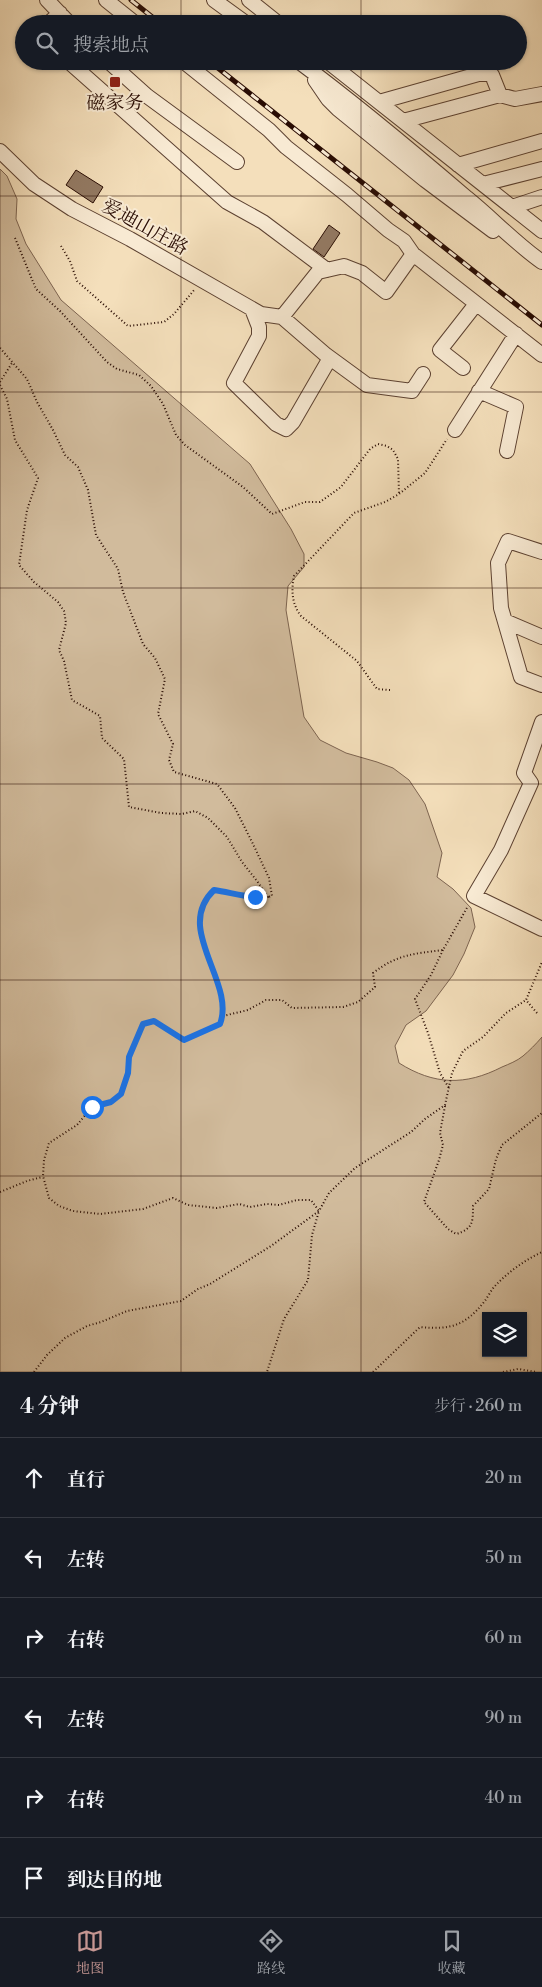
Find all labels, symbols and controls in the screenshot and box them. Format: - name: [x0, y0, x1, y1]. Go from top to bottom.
- search box: [15, 15, 527, 70]
- icon: search: [33, 29, 61, 57]
- text: 搜索地点: [73, 33, 149, 57]
- marker: 磁家务: [108, 75, 122, 89]
- place label: 磁家务: [86, 91, 144, 115]
- street label: 爱迪山庄路: [98, 193, 192, 261]
- route end: [244, 886, 267, 909]
- route start: [81, 1096, 104, 1119]
- map controls: [482, 1312, 527, 1357]
- button: layers: [482, 1312, 527, 1357]
- text: 4 分钟: [20, 1394, 79, 1420]
- text: 步行 · 260 m: [434, 1396, 522, 1416]
- icon: ahead: [20, 1464, 48, 1492]
- text: 直行: [67, 1468, 105, 1492]
- text: 20 m: [485, 1468, 522, 1488]
- icon: left: [20, 1544, 48, 1572]
- text: 左转: [67, 1548, 105, 1572]
- text: 50 m: [485, 1548, 522, 1568]
- icon: right: [20, 1624, 48, 1652]
- text: 右转: [67, 1628, 105, 1652]
- text: 60 m: [484, 1628, 522, 1648]
- icon: left: [20, 1704, 48, 1732]
- text: 左转: [67, 1708, 105, 1732]
- text: 90 m: [484, 1708, 522, 1728]
- icon: right: [20, 1784, 48, 1812]
- text: 右转: [67, 1788, 105, 1812]
- text: 40 m: [485, 1788, 522, 1808]
- icon: arrive: [20, 1864, 48, 1892]
- text: 到达目的地: [67, 1868, 162, 1892]
- tab: 地图: [76, 1927, 104, 1978]
- tab: 路线: [257, 1927, 285, 1978]
- tab: 收藏: [438, 1927, 466, 1978]

